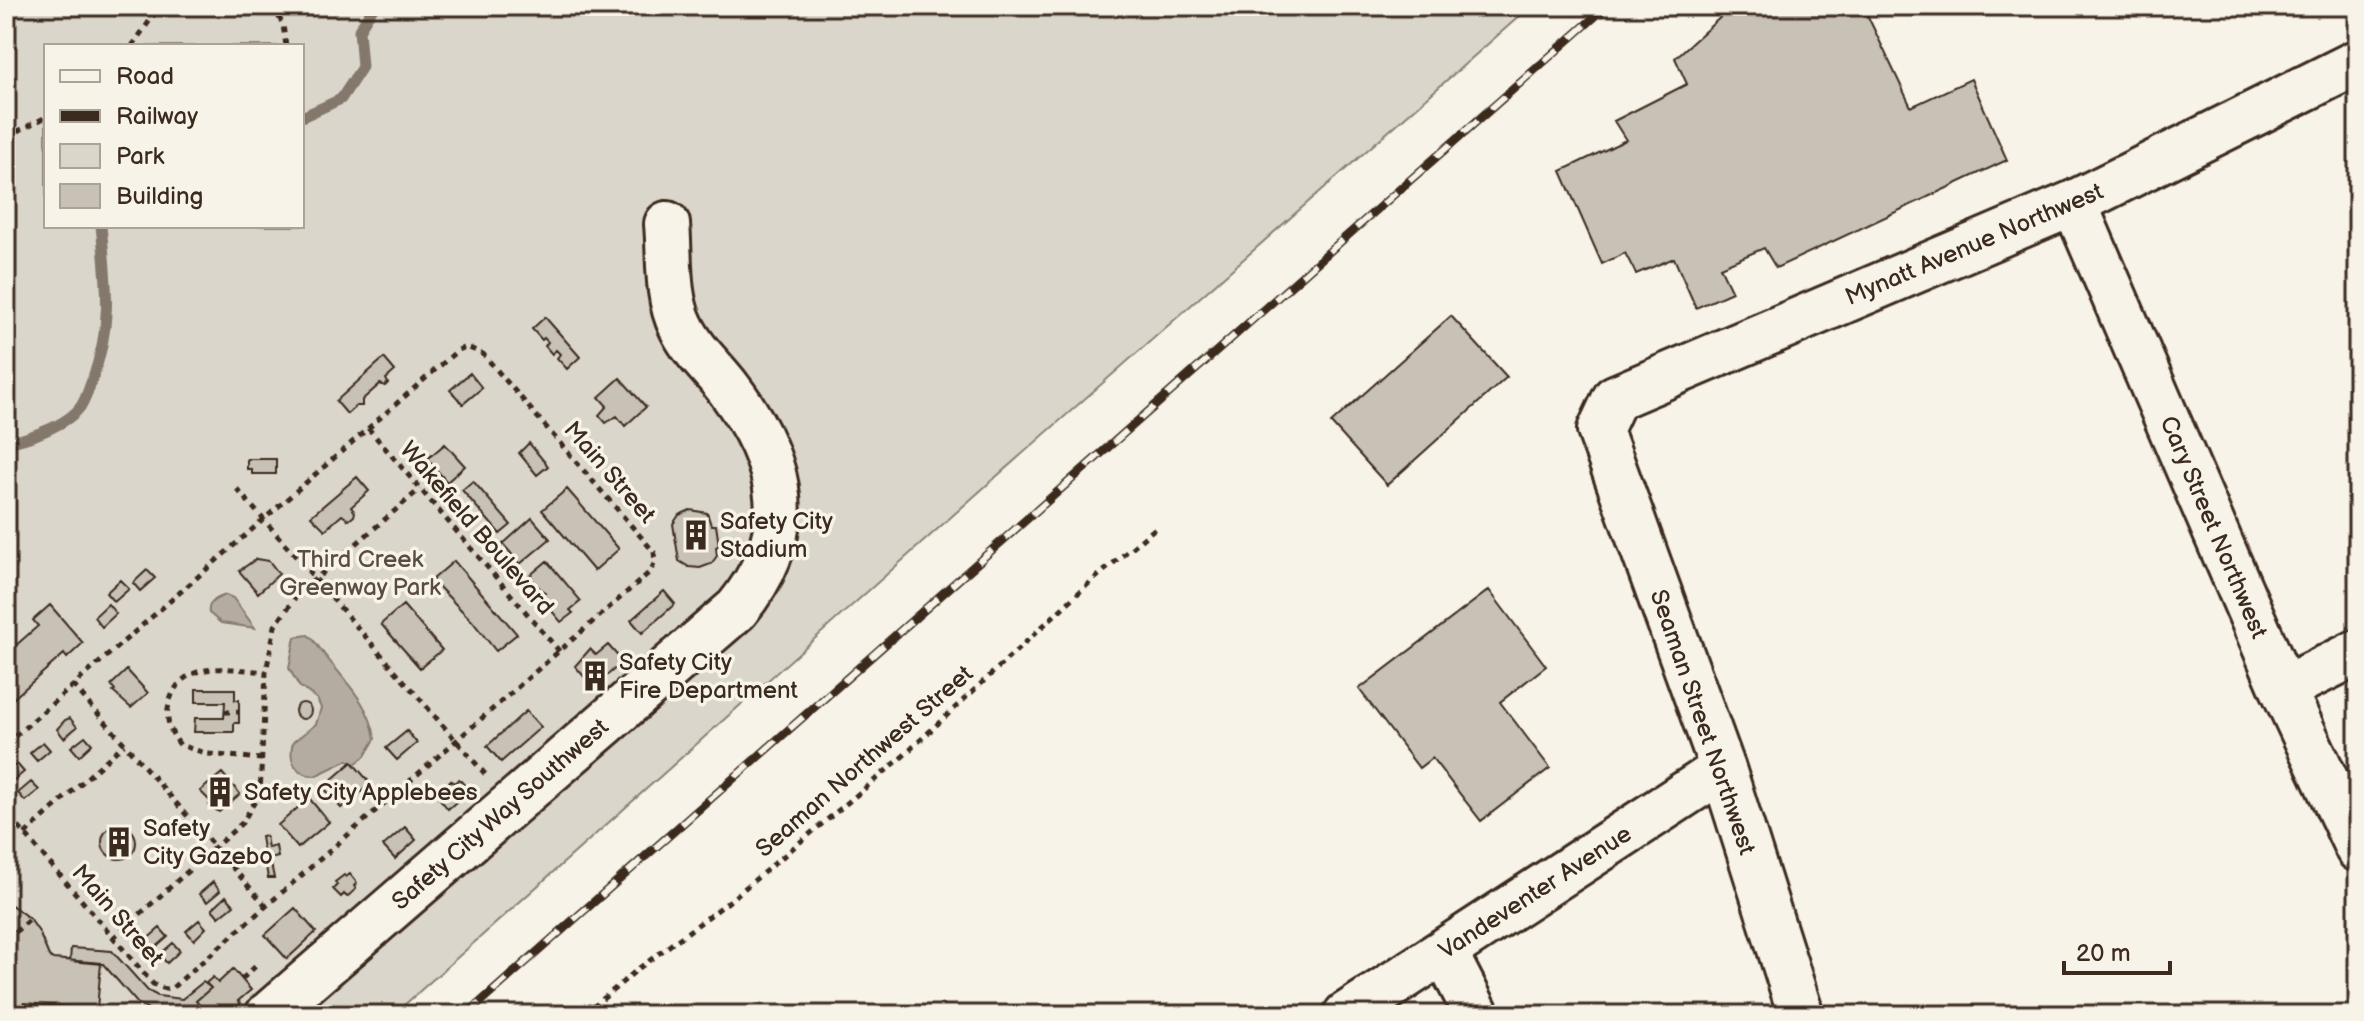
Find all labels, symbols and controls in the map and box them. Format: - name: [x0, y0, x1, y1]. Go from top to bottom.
- legend: [44, 44, 304, 228]
- text: Road: [116, 62, 174, 91]
- text: Railway: [116, 102, 198, 131]
- text: Park: [116, 142, 164, 171]
- street label: Mynatt Avenue Northwest: [1841, 177, 2108, 312]
- text: Building: [116, 182, 203, 211]
- street label: Cary Street Northwest: [2154, 412, 2274, 643]
- street label: Main Street: [558, 416, 662, 530]
- street label: Wakefield Boulevard: [393, 436, 560, 621]
- place label: Safety City Stadium: [720, 507, 833, 564]
- building icon: Safety City Stadium: [679, 518, 713, 552]
- park label: Third Creek Greenway Park: [279, 545, 441, 602]
- street label: Seaman Street Northwest: [1644, 586, 1762, 859]
- place label: Safety City Fire Department: [619, 648, 799, 705]
- building icon: Safety City Fire Department: [578, 659, 612, 693]
- street label: Seaman Northwest Street: [750, 659, 979, 864]
- street label: Safety City Way Southwest: [386, 712, 615, 916]
- building icon: Safety City Applebees: [203, 775, 237, 809]
- place label: Safety City Applebees: [244, 778, 478, 807]
- place label: Safety City Gazebo: [143, 814, 273, 871]
- street label: Vandeventer Avenue: [1434, 819, 1637, 965]
- building icon: Safety City Gazebo: [102, 825, 136, 859]
- street label: Main Street: [66, 859, 170, 973]
- scale bar: [2064, 925, 2170, 975]
- text: 20 m: [2076, 939, 2131, 968]

